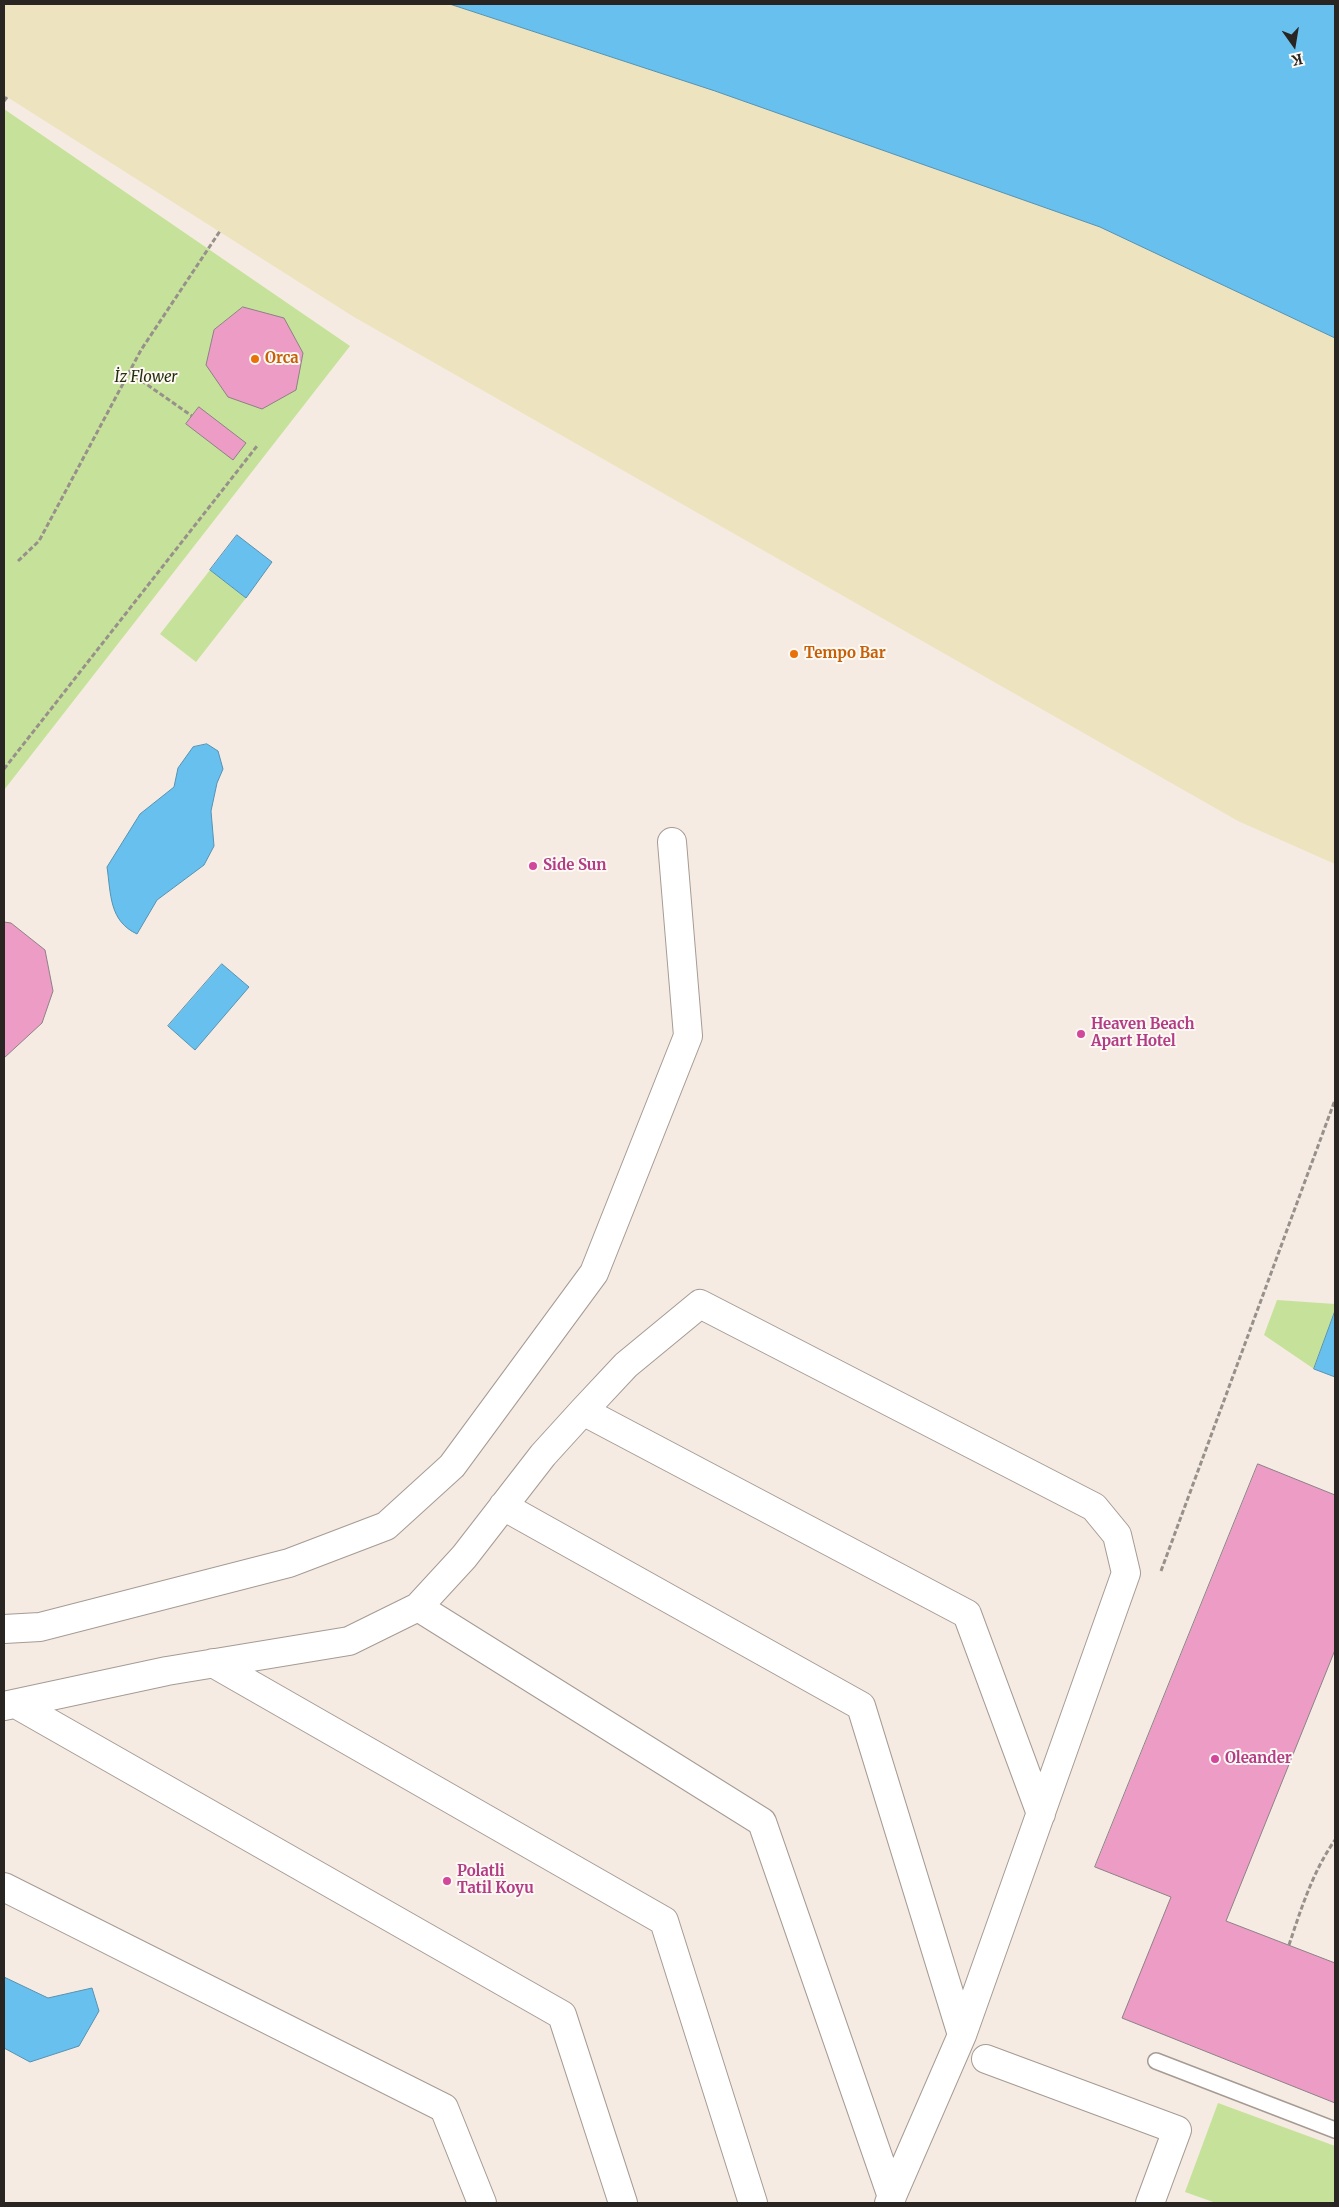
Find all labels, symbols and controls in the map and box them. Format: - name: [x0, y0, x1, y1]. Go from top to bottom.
- north arrow: [1269, 20, 1319, 70]
- text: K: [1290, 50, 1304, 70]
- place label: Orca: [265, 350, 299, 368]
- marker: Orca: [249, 353, 261, 365]
- park label: İz Flower: [115, 369, 177, 387]
- place label: Tempo Bar: [804, 645, 886, 663]
- marker: Tempo Bar: [788, 648, 800, 660]
- place label: Side Sun: [543, 857, 606, 875]
- marker: Side Sun: [527, 860, 539, 872]
- place label: Heaven Beach Apart Hotel: [1091, 1016, 1195, 1051]
- marker: Heaven Beach Apart Hotel: [1075, 1028, 1087, 1040]
- place label: Oleander: [1225, 1750, 1292, 1768]
- marker: Oleander: [1209, 1753, 1221, 1765]
- place label: Polatli Tatil Koyu: [457, 1863, 534, 1898]
- marker: Polatli Tatil Koyu: [441, 1875, 453, 1887]

